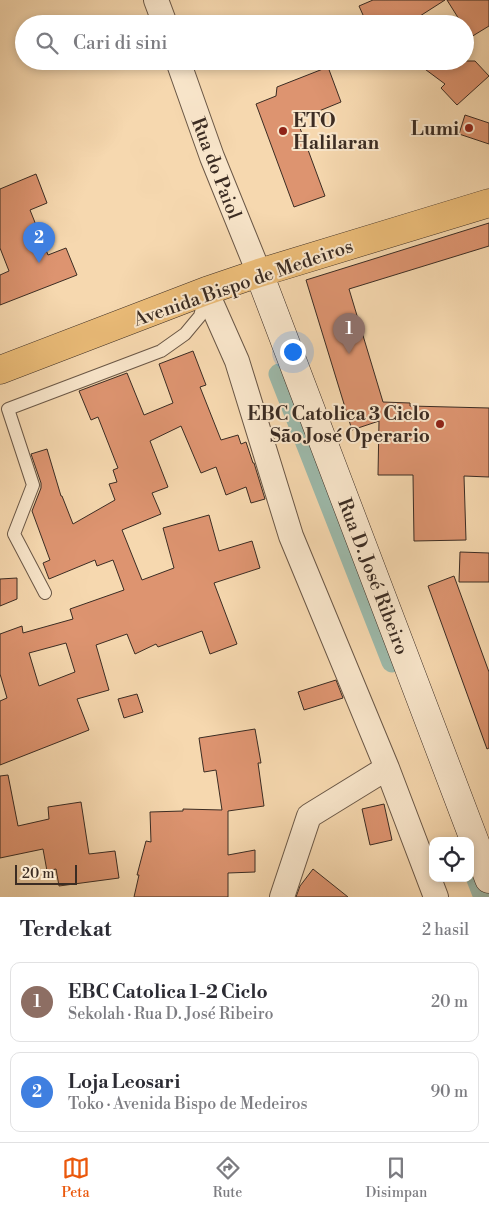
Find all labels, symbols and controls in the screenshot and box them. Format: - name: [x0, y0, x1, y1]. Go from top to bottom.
- search box: [15, 15, 474, 70]
- icon: search: [33, 29, 61, 57]
- text: Cari di sini: [73, 31, 168, 55]
- place label: ETO Halilaran: [293, 109, 380, 155]
- street label: Rua do Paiol: [186, 114, 247, 223]
- place label: Lumi: [411, 117, 459, 141]
- marker: Lumi: [463, 122, 475, 134]
- marker: ETO Halilaran: [277, 125, 289, 137]
- pin: 2: [23, 222, 55, 263]
- street label: Avenida Bispo de Medeiros: [129, 234, 356, 332]
- pin: 1: [333, 313, 365, 354]
- your location: [280, 339, 306, 365]
- place label: EBC Catolica 3 Ciclo São José Operario: [247, 402, 430, 448]
- marker: EBC Catolica 3 Ciclo São José Operario: [434, 418, 446, 430]
- street label: Rua D. José Ribeiro: [332, 495, 414, 658]
- map controls: [429, 837, 474, 882]
- button: locate: [429, 837, 474, 882]
- scale bar: [15, 862, 78, 885]
- text: 20 m: [22, 865, 54, 883]
- text: Terdekat: [20, 917, 111, 943]
- text: 2 hasil: [422, 920, 469, 940]
- text: EBC Catolica 1-2 Ciclo: [68, 980, 268, 1004]
- text: 1: [33, 992, 41, 1012]
- text: 20 m: [431, 992, 468, 1012]
- text: Sekolah · Rua D. José Ribeiro: [68, 1004, 274, 1024]
- text: Loja Leosari: [68, 1070, 180, 1094]
- text: 2: [32, 1082, 42, 1102]
- text: 90 m: [430, 1082, 468, 1102]
- text: Toko · Avenida Bispo de Medeiros: [68, 1094, 307, 1114]
- tab: Peta: [62, 1154, 90, 1202]
- tab: Rute: [213, 1154, 242, 1202]
- tab: Disimpan: [365, 1154, 427, 1202]

